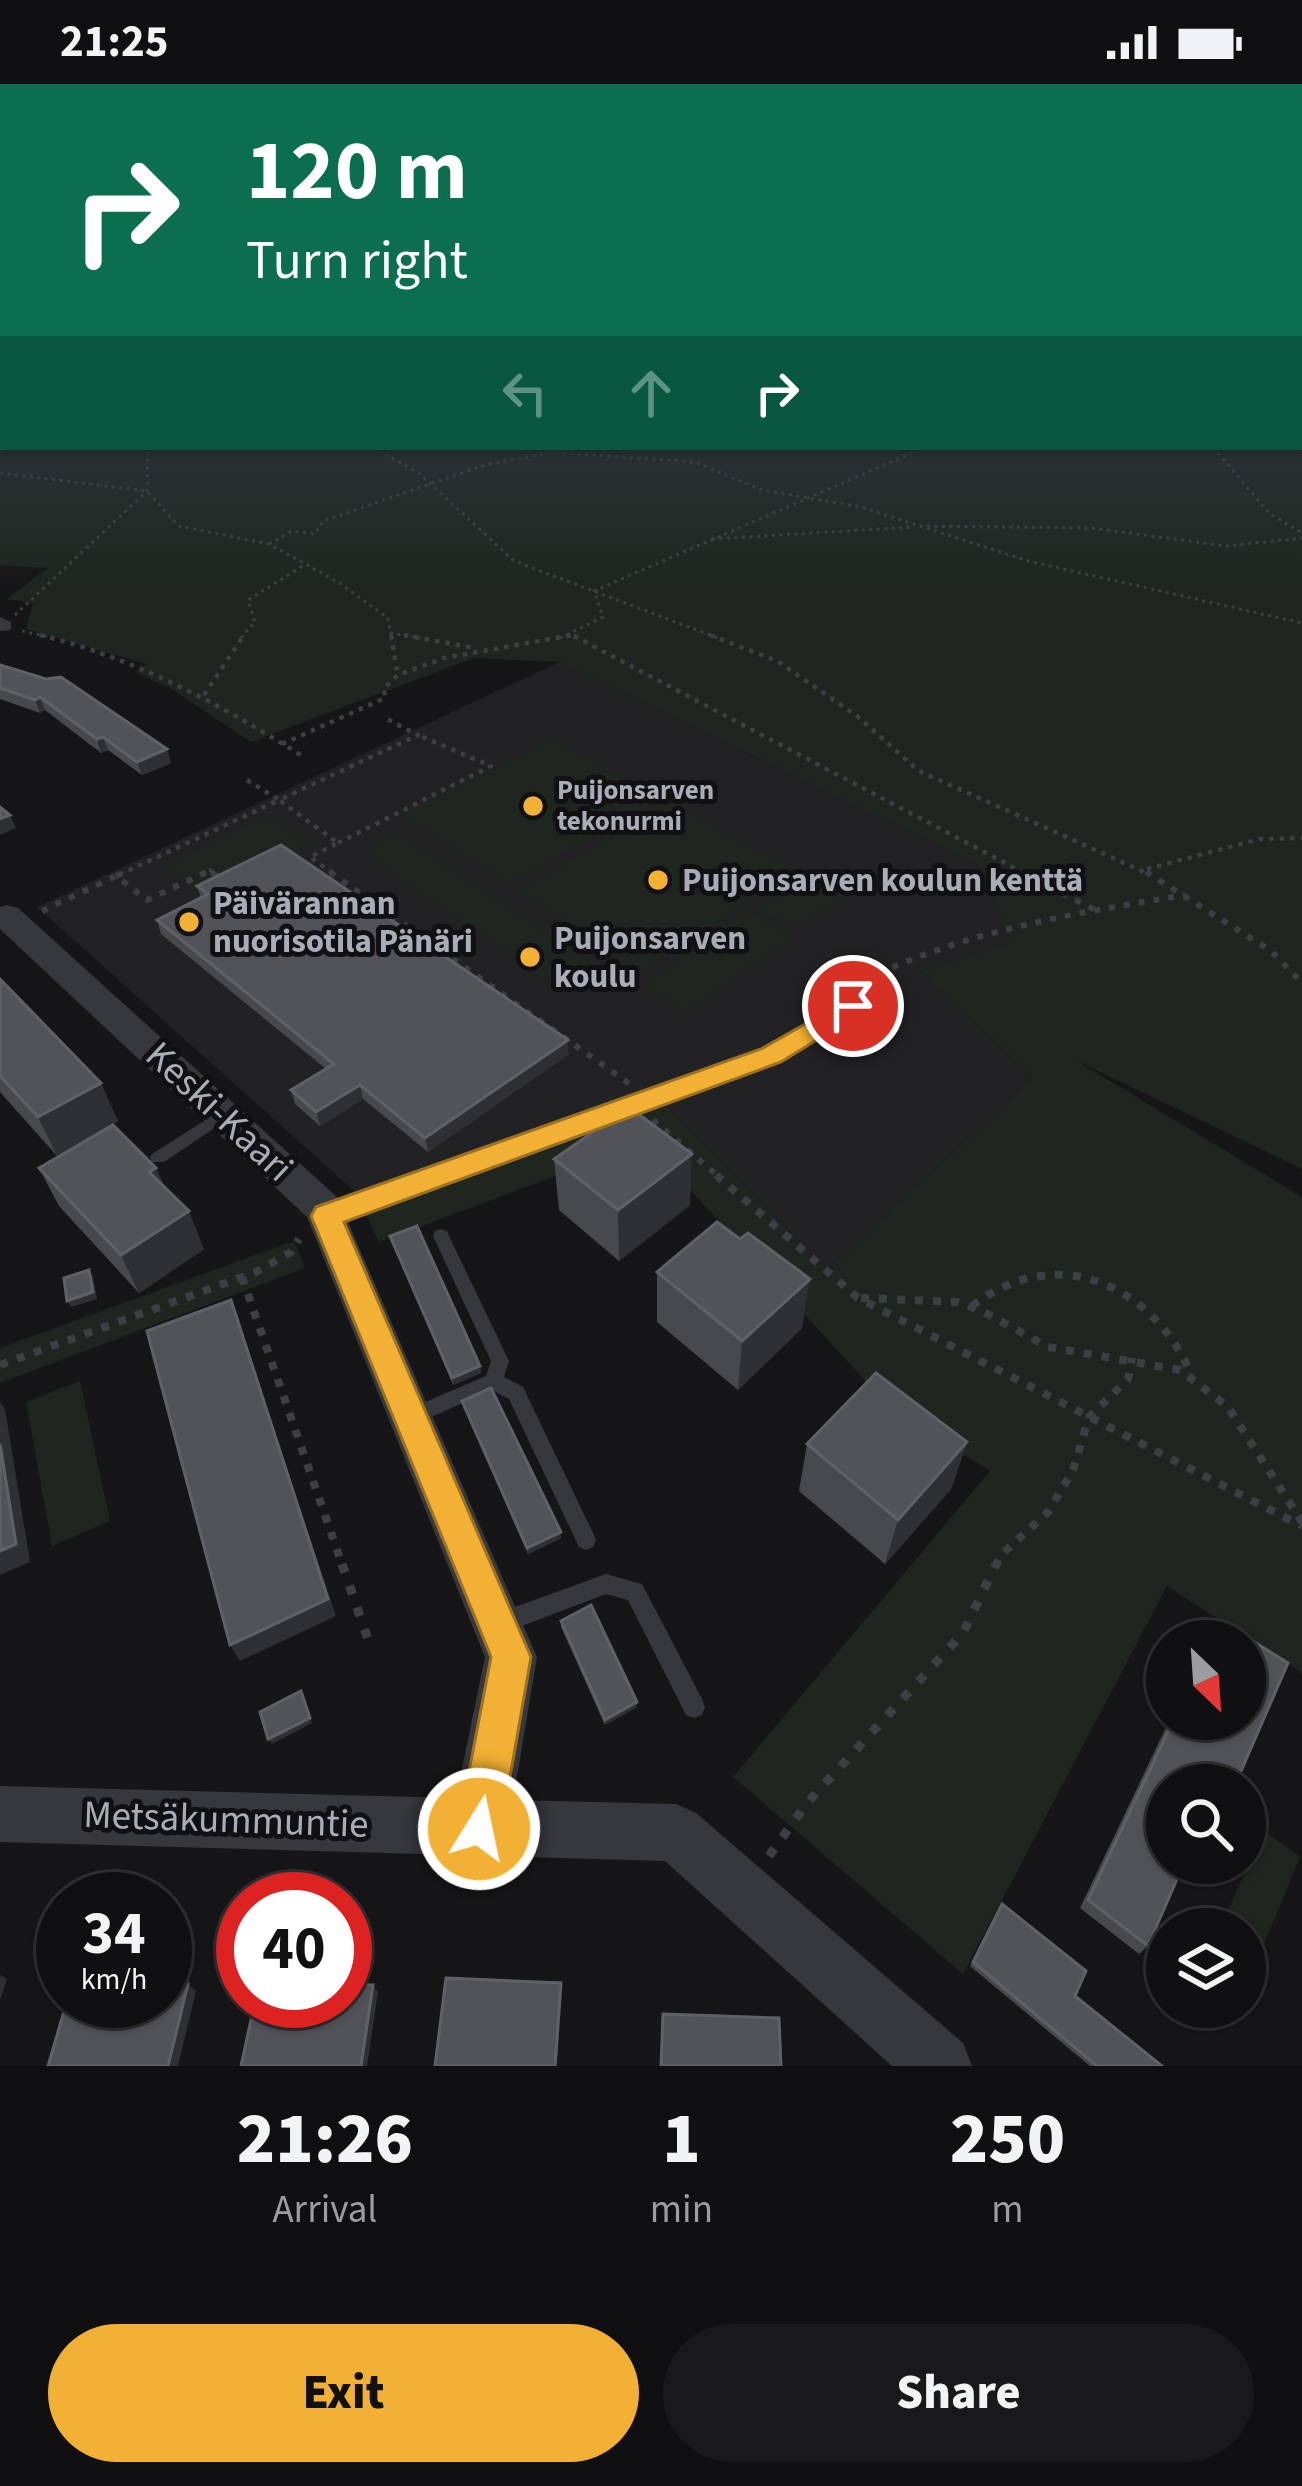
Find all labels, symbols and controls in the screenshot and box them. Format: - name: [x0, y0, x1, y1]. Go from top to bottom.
- text: 21:25: [60, 10, 169, 74]
- text: 120 m: [246, 112, 468, 232]
- icon: right: [48, 132, 204, 288]
- text: Turn right: [246, 223, 468, 300]
- icon: left: [492, 360, 558, 426]
- icon: ahead: [618, 360, 684, 426]
- icon: right: [744, 360, 810, 426]
- place label: Puijonsarven tekonurmi: [557, 771, 714, 841]
- marker: Puijonsarven tekonurmi: [520, 793, 546, 819]
- place label: Puijonsarven koulun kenttä: [682, 857, 1083, 904]
- marker: Puijonsarven koulun kenttä: [645, 867, 671, 893]
- place label: Päivärannan nuorisotila Pänäri: [213, 880, 473, 965]
- marker: Päivärannan nuorisotila Pänäri: [176, 909, 202, 935]
- place label: Puijonsarven koulu: [554, 915, 746, 1000]
- marker: Puijonsarven koulu: [517, 944, 543, 970]
- pin: [802, 955, 904, 1057]
- icon: arrive: [820, 973, 886, 1039]
- street label: Keski-Kaari: [133, 1029, 305, 1195]
- north arrow: [1146, 1620, 1266, 1740]
- map controls: [1146, 1620, 1266, 2028]
- button: search: [1146, 1764, 1266, 1884]
- position arrow: [416, 1766, 542, 1892]
- street label: Metsäkummuntie: [82, 1787, 370, 1853]
- speed limit sign: 40: [216, 1872, 372, 2028]
- text: 34: [82, 1892, 146, 1977]
- button: layers: [1146, 1908, 1266, 2028]
- text: km/h: [81, 1958, 147, 2001]
- text: 21:26: [237, 2088, 413, 2191]
- text: 1: [662, 2088, 701, 2191]
- text: 250: [950, 2088, 1065, 2191]
- text: Arrival: [272, 2182, 377, 2238]
- text: min: [650, 2182, 713, 2238]
- text: m: [991, 2182, 1024, 2238]
- button: Exit: [48, 2324, 639, 2462]
- button: Share: [663, 2324, 1254, 2462]

